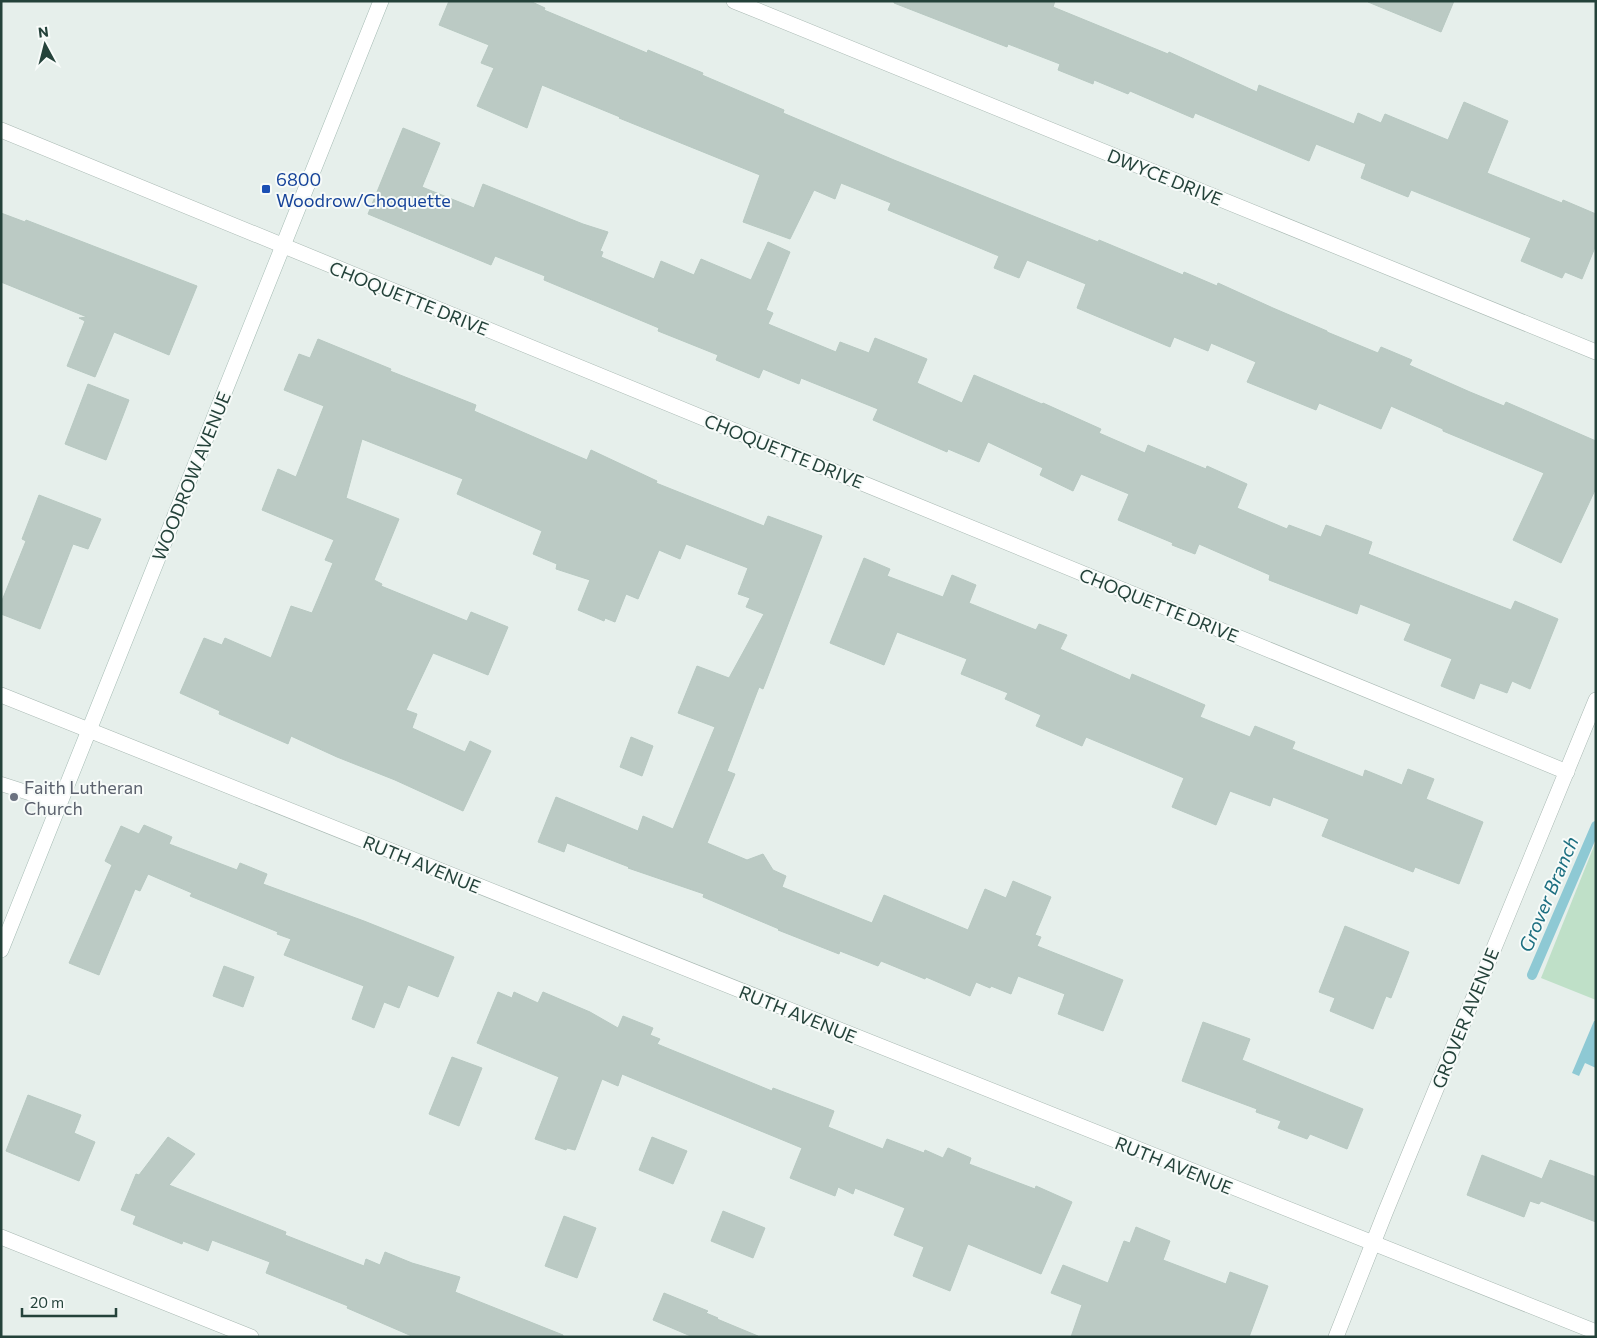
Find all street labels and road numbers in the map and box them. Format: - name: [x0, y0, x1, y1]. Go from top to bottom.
- street label: DWYCE DRIVE: [1104, 144, 1226, 210]
- street label: CHOQUETTE DRIVE: [326, 256, 492, 340]
- street label: WOODROW AVENUE: [147, 388, 235, 564]
- street label: CHOQUETTE DRIVE: [701, 409, 867, 493]
- street label: CHOQUETTE DRIVE: [1076, 563, 1242, 647]
- street label: RUTH AVENUE: [360, 830, 484, 898]
- street label: GROVER AVENUE: [1427, 945, 1503, 1091]
- street label: RUTH AVENUE: [736, 980, 860, 1048]
- street label: RUTH AVENUE: [1112, 1131, 1236, 1199]

